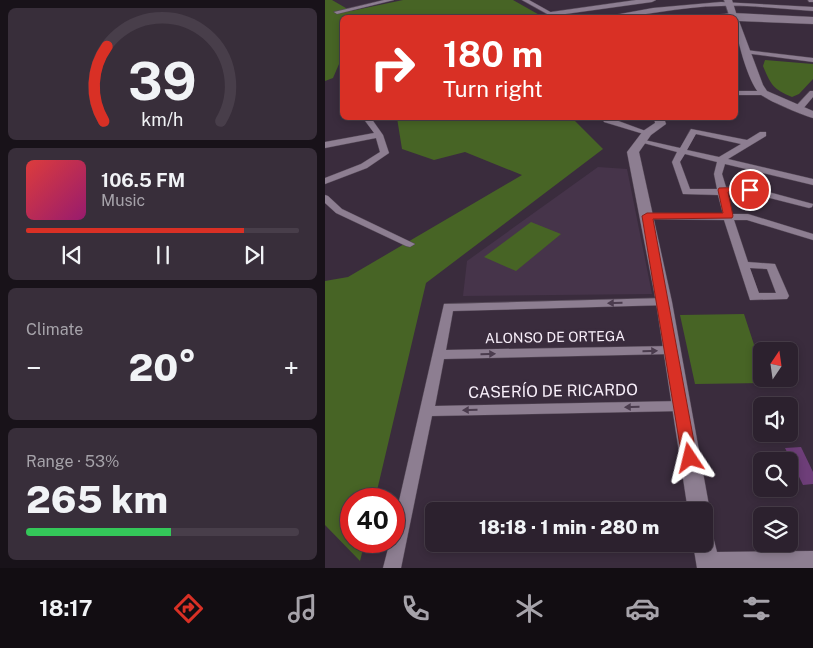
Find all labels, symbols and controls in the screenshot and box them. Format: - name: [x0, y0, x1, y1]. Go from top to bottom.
- text: 180 m: [443, 34, 543, 75]
- icon: right: [360, 35, 425, 100]
- text: 39: [128, 51, 197, 112]
- text: Turn right: [443, 76, 543, 102]
- text: km/h: [141, 109, 184, 130]
- text: 106.5 FM: [101, 169, 185, 191]
- pin: [729, 169, 771, 211]
- icon: arrive: [736, 176, 764, 204]
- text: Music: [101, 191, 145, 210]
- icon: previous: [58, 241, 86, 269]
- icon: pause: [149, 241, 177, 269]
- icon: next: [240, 241, 268, 269]
- one-way arrow: [607, 300, 623, 308]
- text: Climate: [26, 320, 83, 339]
- street label: ALONSO DE ORTEGA: [485, 328, 625, 346]
- north arrow: [753, 342, 797, 388]
- map controls: [753, 342, 798, 552]
- text: 20°: [128, 345, 197, 390]
- one-way arrow: [643, 347, 659, 355]
- one-way arrow: [480, 350, 496, 358]
- text: −: [26, 351, 42, 384]
- text: +: [283, 351, 299, 384]
- street label: CASERÍO DE RICARDO: [468, 379, 638, 402]
- button: sound: [753, 397, 798, 442]
- one-way arrow: [624, 403, 640, 411]
- one-way arrow: [461, 406, 477, 414]
- position arrow: [663, 431, 715, 483]
- text: Range · 53%: [26, 452, 120, 471]
- button: search: [753, 452, 798, 497]
- text: 265 km: [26, 477, 168, 522]
- speed limit sign: 40: [340, 488, 405, 553]
- button: layers: [753, 507, 798, 552]
- text: 18:18 · 1 min · 280 m: [479, 516, 659, 538]
- icon: directions: [171, 591, 206, 626]
- icon: music: [285, 591, 320, 626]
- icon: phone: [398, 591, 433, 626]
- icon: climate: [512, 591, 547, 626]
- icon: car: [625, 591, 660, 626]
- icon: filters: [739, 591, 774, 626]
- text: 18:17: [39, 595, 93, 621]

